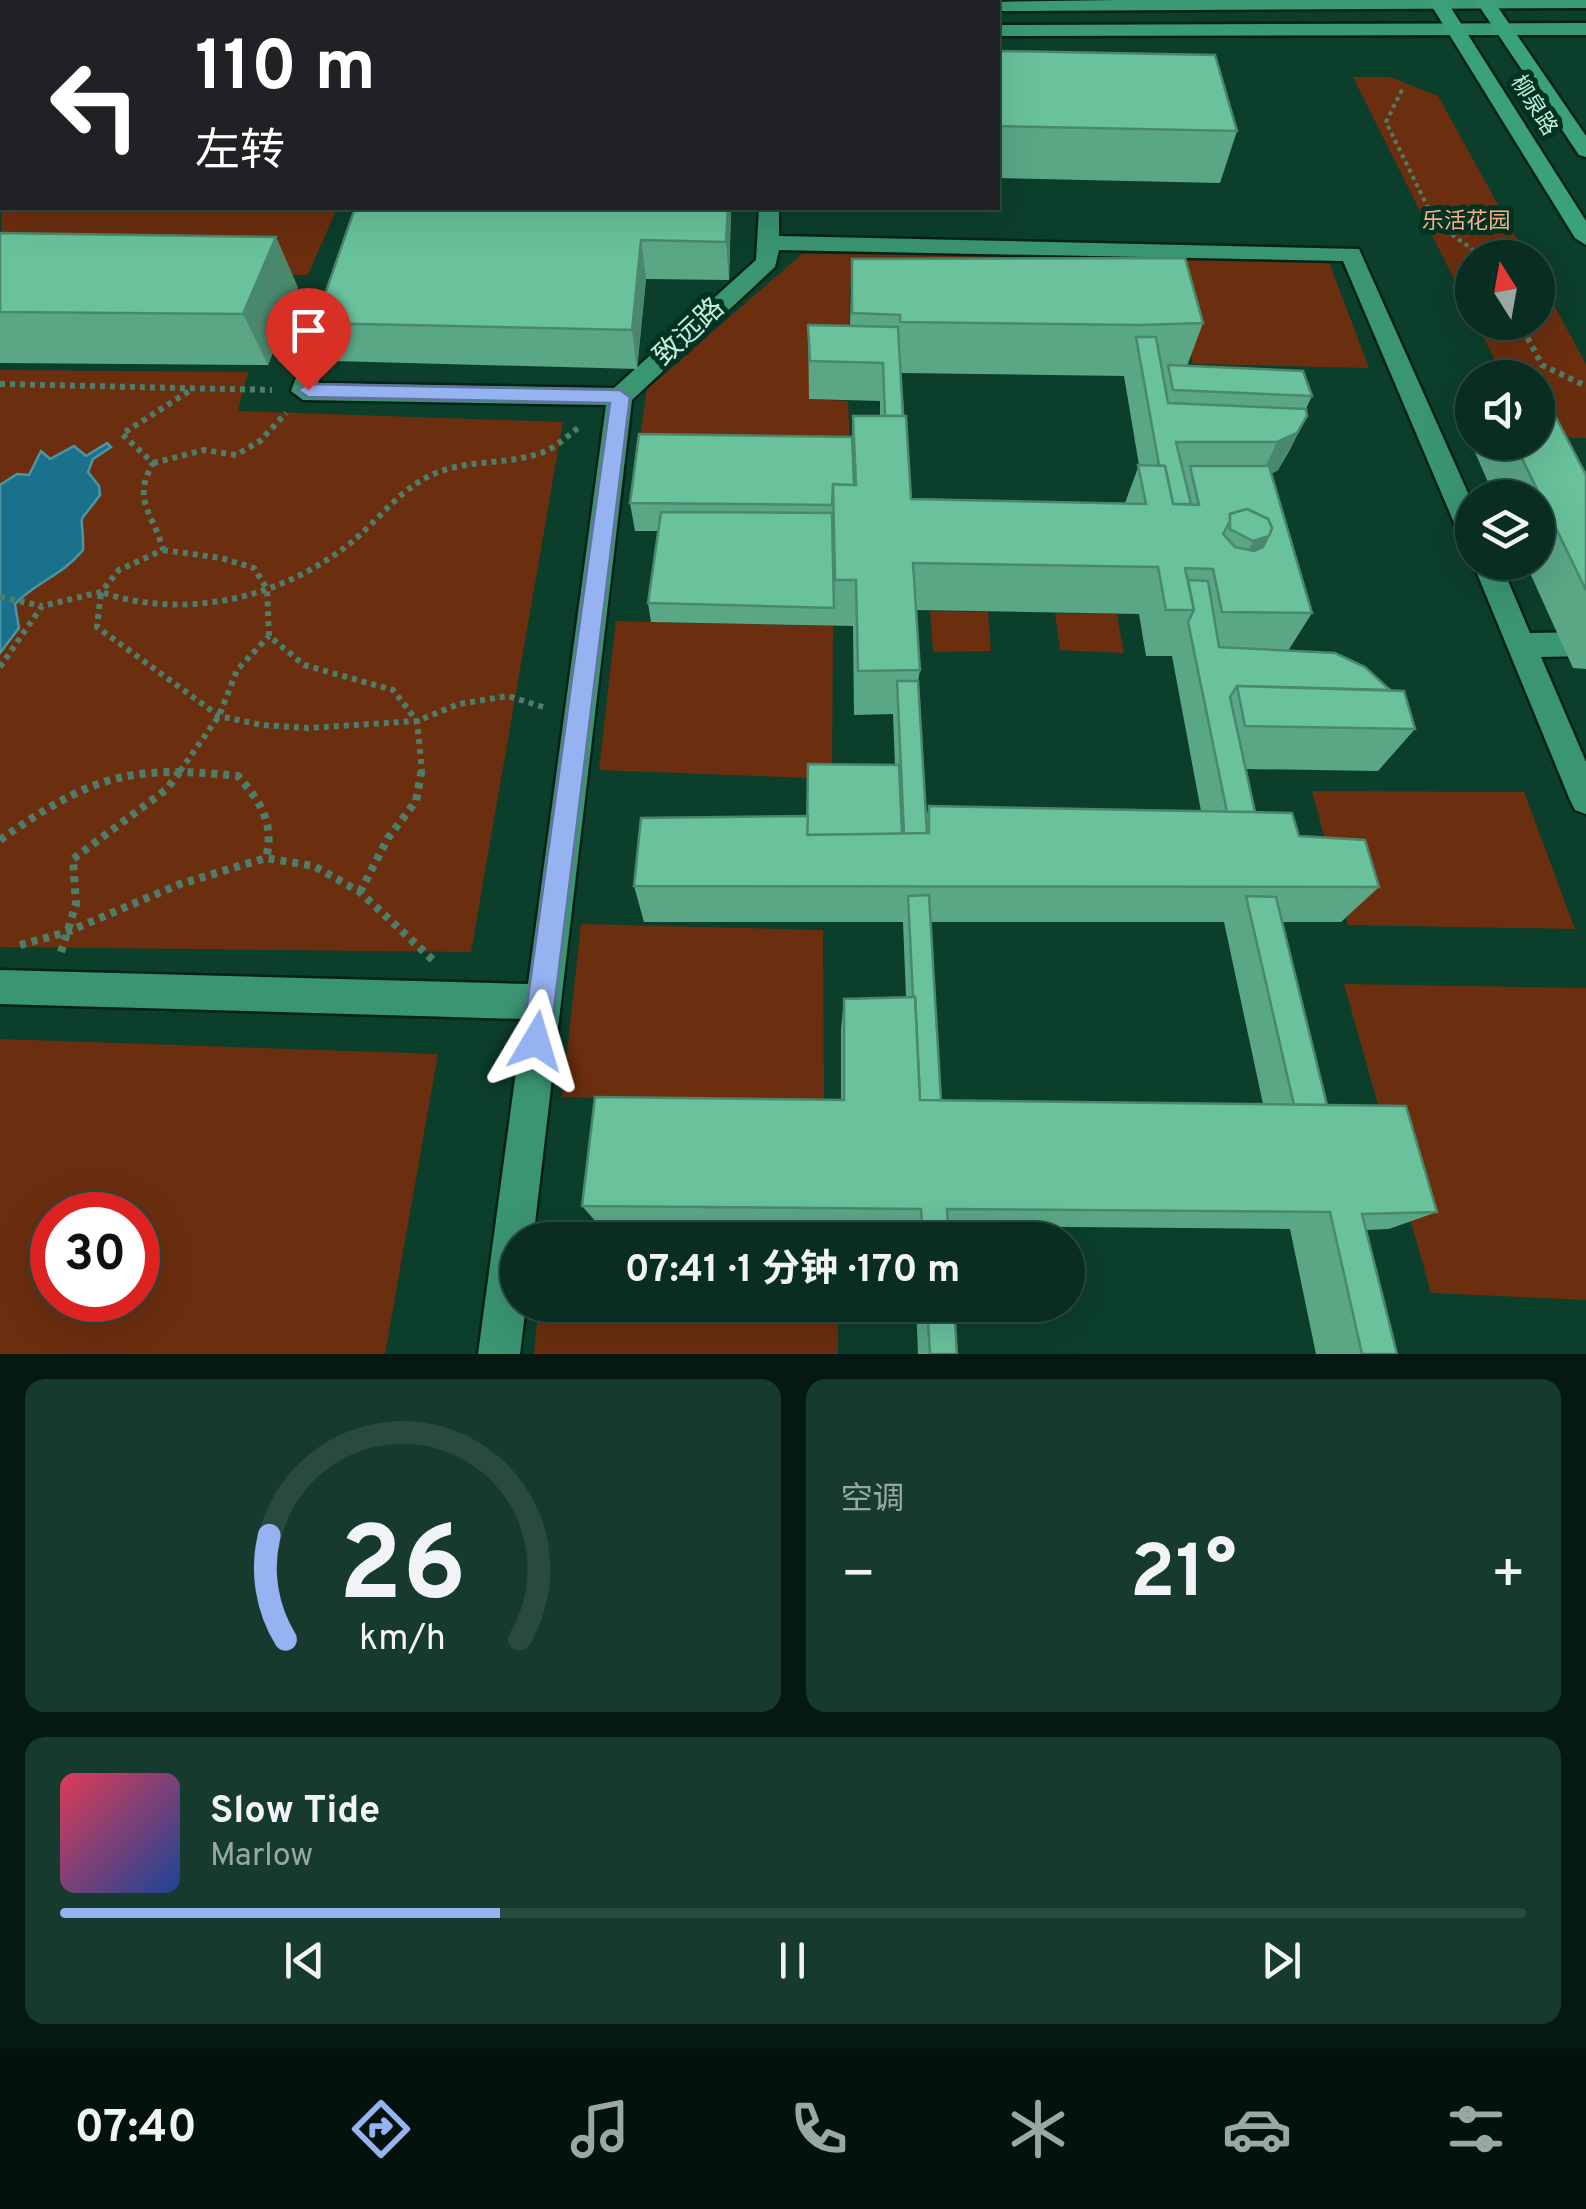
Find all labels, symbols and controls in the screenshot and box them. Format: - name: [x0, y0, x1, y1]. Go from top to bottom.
- text: 110 m: [195, 26, 376, 115]
- icon: left: [30, 40, 160, 170]
- street label: 柳泉路: [1504, 71, 1562, 141]
- text: 左转: [195, 125, 285, 182]
- park label: 乐活花园: [1422, 209, 1510, 236]
- north arrow: [1455, 240, 1555, 340]
- map controls: [1455, 240, 1555, 580]
- pin: [266, 288, 351, 391]
- street label: 致远路: [647, 291, 733, 375]
- icon: arrive: [281, 303, 336, 358]
- button: sound: [1455, 360, 1555, 460]
- button: layers: [1455, 480, 1555, 580]
- position arrow: [484, 989, 588, 1093]
- speed limit sign: 30: [30, 1192, 160, 1322]
- text: 07:41 · 1 分钟 · 170 m: [625, 1247, 960, 1296]
- text: 空调: [841, 1481, 905, 1521]
- text: 26: [339, 1505, 467, 1637]
- text: 21°: [1130, 1529, 1237, 1624]
- text: −: [841, 1542, 876, 1612]
- text: +: [1491, 1542, 1526, 1612]
- text: km/h: [359, 1617, 446, 1663]
- text: Slow Tide: [210, 1788, 380, 1837]
- text: Marlow: [210, 1837, 313, 1877]
- icon: previous: [277, 1933, 332, 1988]
- icon: pause: [765, 1933, 820, 1988]
- icon: next: [1254, 1933, 1309, 1988]
- icon: directions: [346, 2094, 416, 2164]
- icon: music: [565, 2094, 635, 2164]
- icon: phone: [784, 2094, 854, 2164]
- icon: climate: [1003, 2094, 1073, 2164]
- icon: car: [1222, 2094, 1292, 2164]
- icon: filters: [1441, 2094, 1511, 2164]
- text: 07:40: [75, 2101, 197, 2158]

